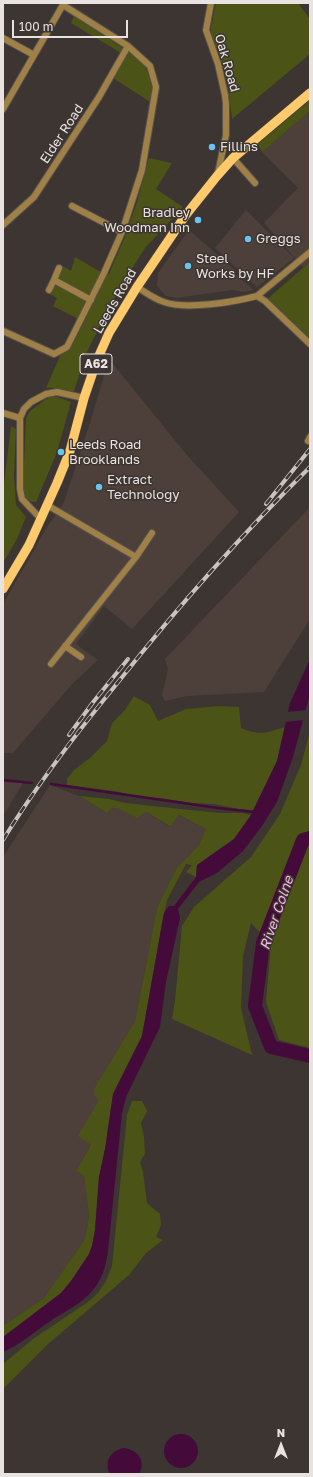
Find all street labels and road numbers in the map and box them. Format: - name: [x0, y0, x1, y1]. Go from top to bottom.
- street label: Oak Road: [211, 32, 243, 94]
- street label: Elder Road: [37, 101, 87, 167]
- street label: Leeds Road: [90, 266, 140, 336]
- road number: A62: [80, 354, 112, 374]

